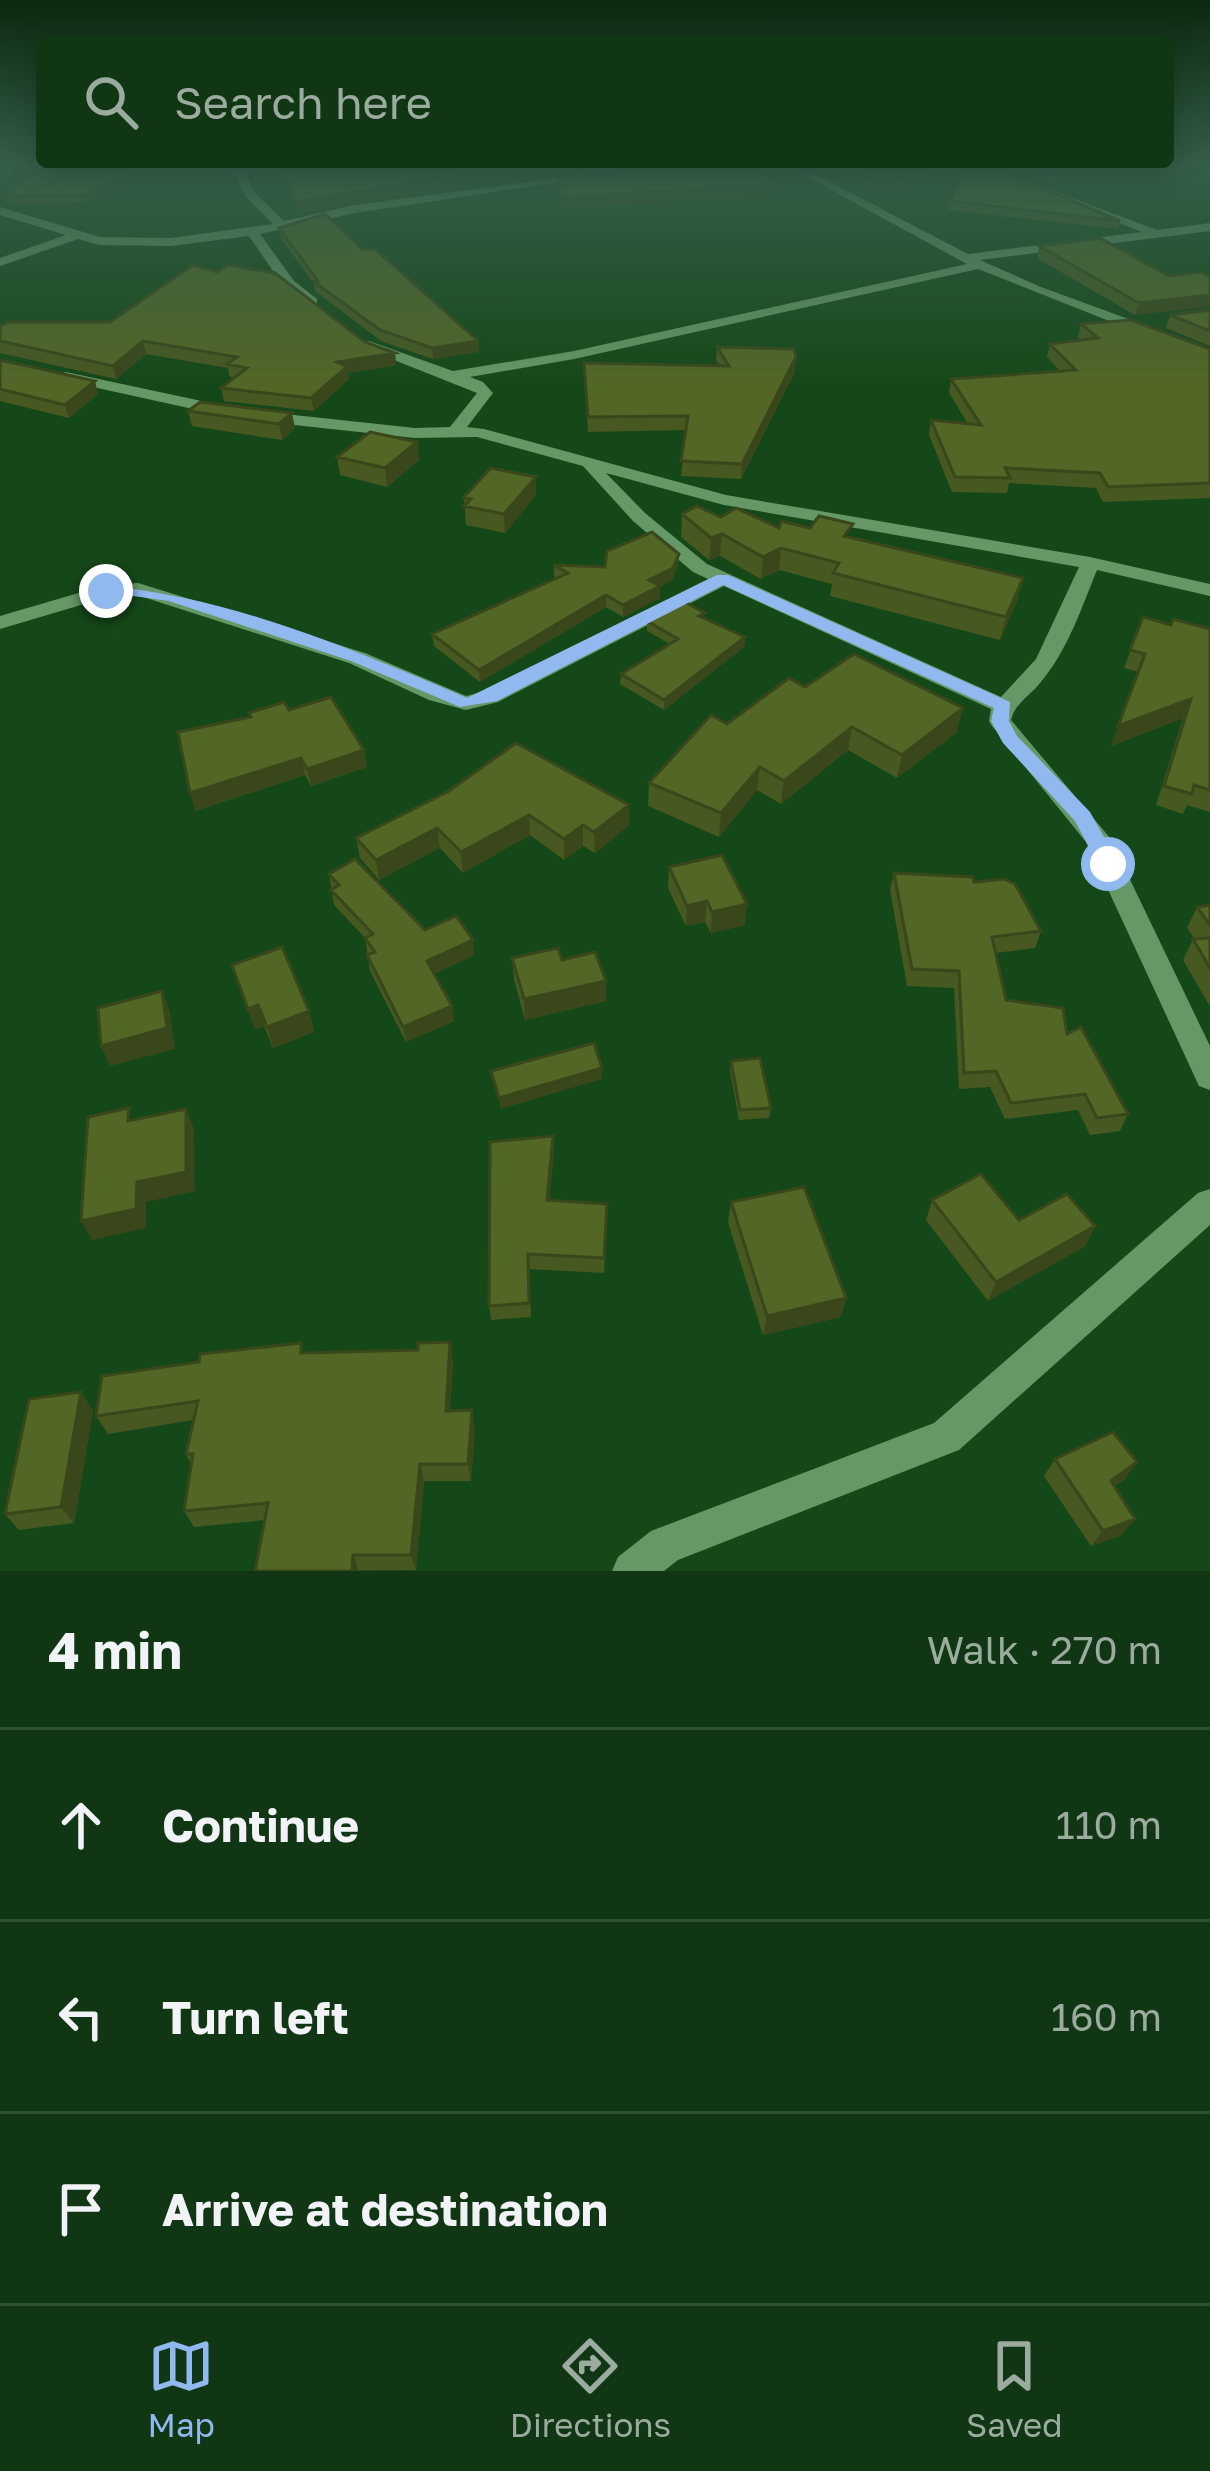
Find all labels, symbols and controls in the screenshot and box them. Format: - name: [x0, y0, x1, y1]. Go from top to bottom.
- search box: [36, 36, 1174, 168]
- icon: search: [78, 69, 144, 135]
- text: Search here: [174, 75, 432, 129]
- route end: [79, 564, 133, 618]
- route start: [1081, 837, 1135, 891]
- text: 4 min: [48, 1619, 182, 1680]
- text: Walk · 270 m: [927, 1626, 1162, 1673]
- icon: ahead: [48, 1792, 114, 1858]
- text: Continue: [162, 1798, 359, 1852]
- text: 110 m: [1056, 1801, 1162, 1848]
- icon: left: [48, 1984, 114, 2050]
- text: Turn left: [162, 1990, 349, 2044]
- text: 160 m: [1051, 1993, 1162, 2040]
- icon: arrive: [48, 2176, 114, 2242]
- text: Arrive at destination: [162, 2182, 608, 2236]
- tab: Map: [148, 2333, 215, 2444]
- tab: Directions: [510, 2333, 671, 2444]
- tab: Saved: [966, 2333, 1062, 2444]

